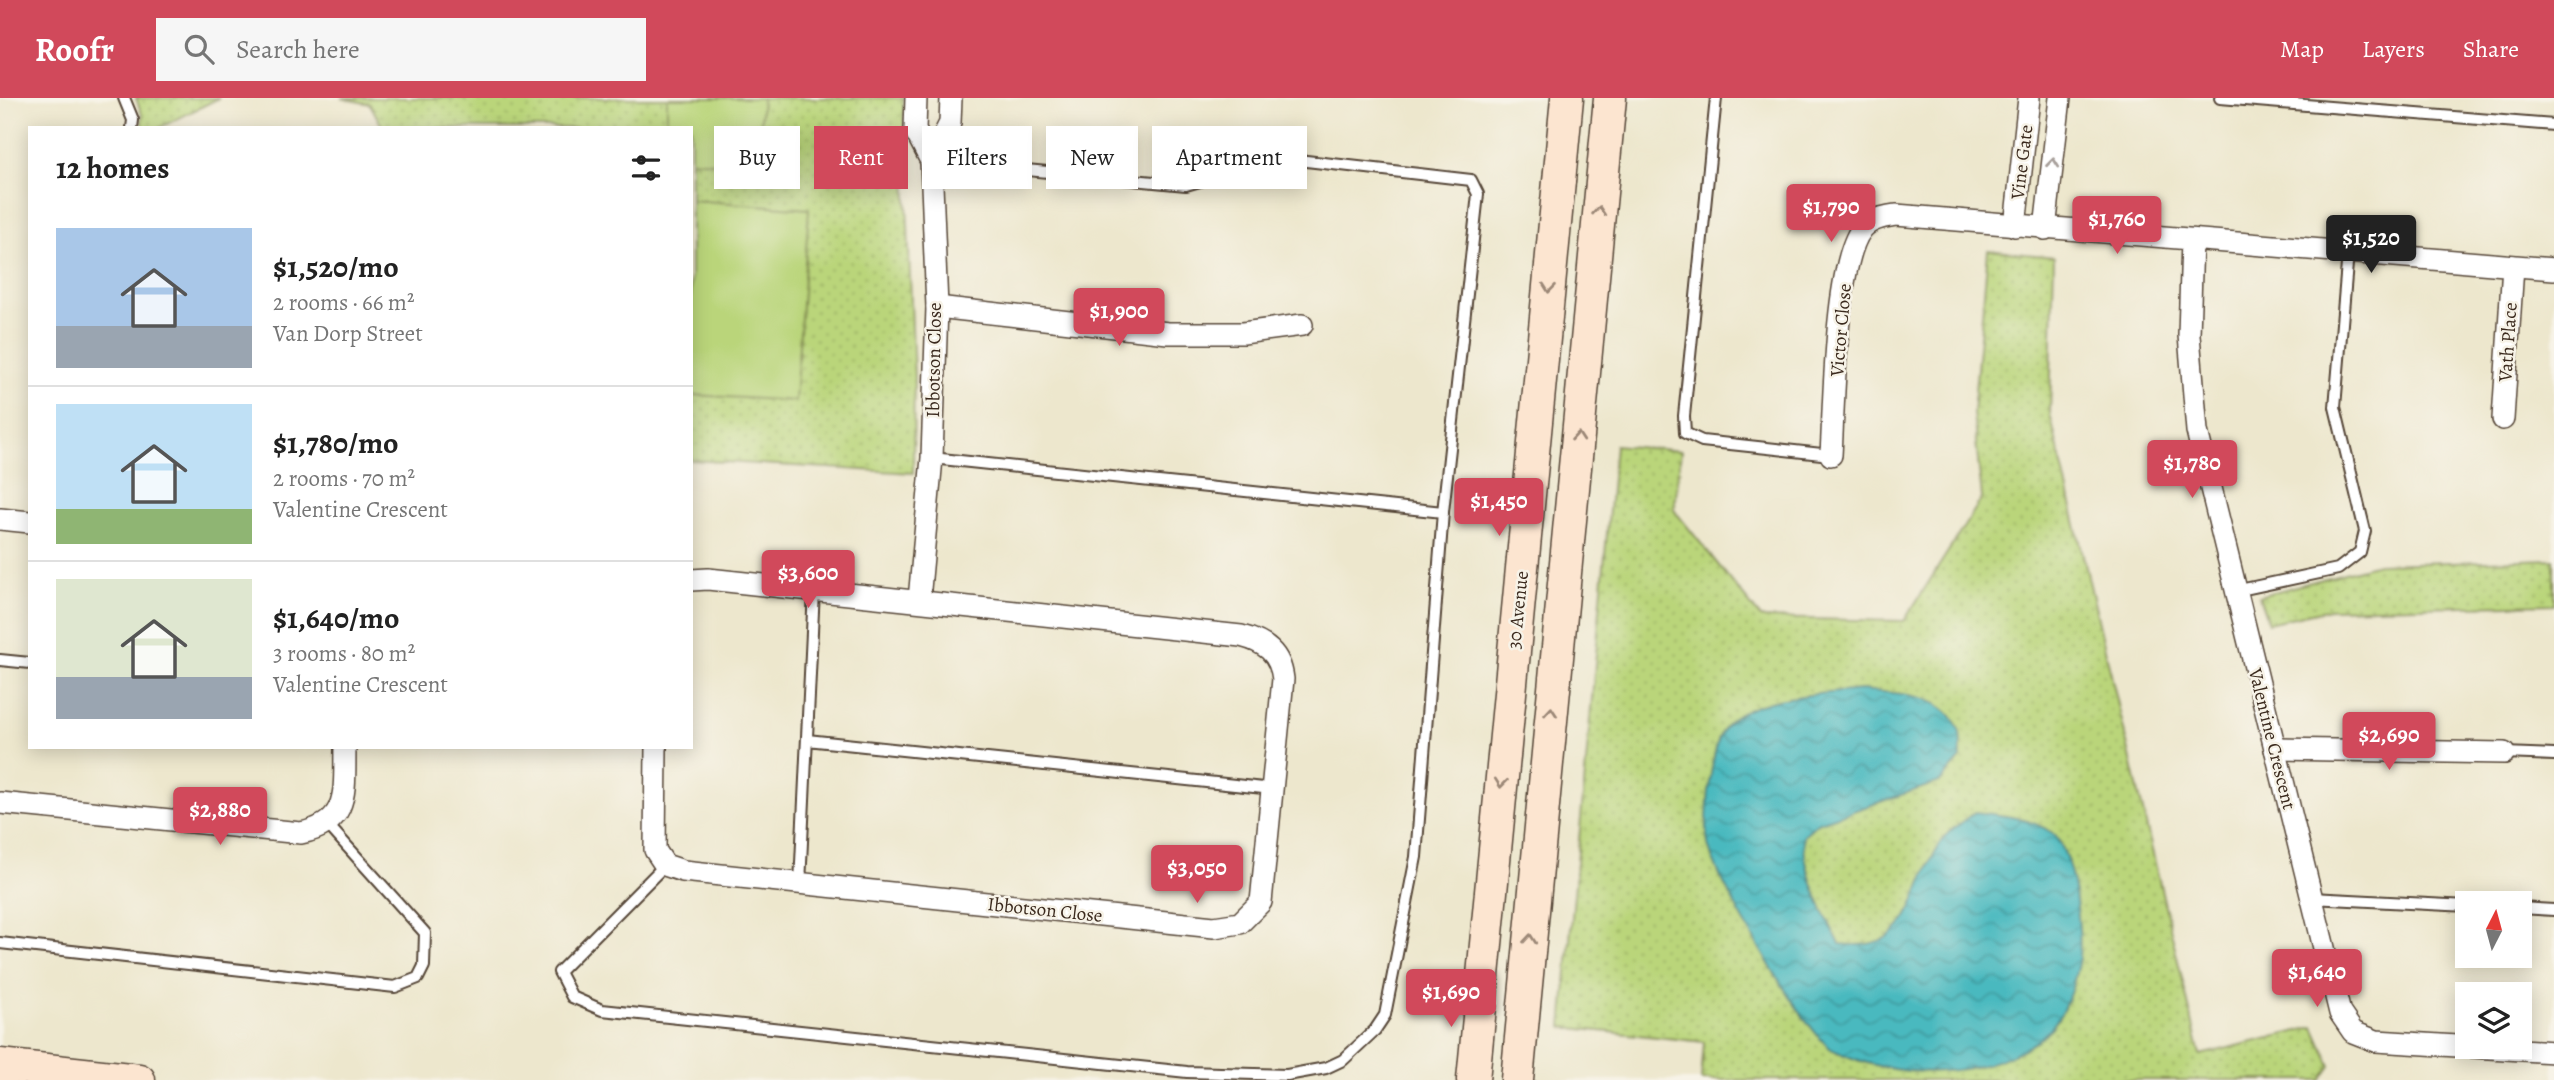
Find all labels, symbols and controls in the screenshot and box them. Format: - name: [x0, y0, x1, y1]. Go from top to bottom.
- search box: [156, 18, 646, 81]
- text: Roofr: [35, 27, 114, 72]
- icon: search: [180, 30, 218, 68]
- text: Search here: [236, 32, 360, 67]
- text: Map: [2280, 33, 2324, 65]
- text: Layers: [2362, 33, 2425, 65]
- text: Share: [2463, 33, 2519, 65]
- street label: Vine Gate: [2004, 123, 2039, 202]
- chip: Buy: [714, 126, 800, 189]
- chip: Rent: [814, 126, 908, 189]
- chip: Filters: [922, 126, 1032, 189]
- chip: New: [1046, 126, 1138, 189]
- chip: Apartment: [1152, 126, 1307, 189]
- text: 12 homes: [56, 148, 169, 188]
- icon: filters: [627, 149, 665, 187]
- one-way arrow: [2045, 158, 2060, 169]
- pin: $1,790: [1774, 184, 1888, 244]
- text: $1,790: [1802, 191, 1860, 222]
- pin: $1,760: [2060, 197, 2174, 256]
- text: $1,760: [2088, 203, 2146, 234]
- one-way arrow: [1591, 205, 1606, 216]
- pin: $1,520: [2314, 216, 2428, 275]
- text: $1,520: [2342, 222, 2400, 253]
- text: $1,520/mo: [273, 247, 399, 287]
- icon: home: [112, 256, 196, 340]
- street label: Victor Close: [1824, 282, 1858, 379]
- one-way arrow: [1542, 283, 1557, 294]
- text: 2 rooms · 66 m²: [273, 287, 415, 318]
- pin: $1,900: [1062, 288, 1176, 348]
- text: $1,900: [1090, 295, 1148, 326]
- street label: Ibbotson Close: [920, 302, 948, 418]
- street label: Vath Place: [2492, 302, 2524, 383]
- text: Van Dorp Street: [273, 318, 423, 349]
- text: $1,780/mo: [273, 423, 399, 463]
- one-way arrow: [1570, 431, 1585, 443]
- icon: home: [112, 432, 196, 516]
- pin: $1,780: [2135, 440, 2249, 500]
- text: $1,780: [2163, 447, 2221, 478]
- text: 2 rooms · 70 m²: [273, 463, 415, 494]
- pin: $1,450: [1442, 478, 1556, 538]
- text: $1,450: [1470, 485, 1528, 516]
- text: Valentine Crescent: [273, 494, 448, 525]
- pin: $3,600: [751, 550, 865, 610]
- text: $3,600: [778, 557, 838, 588]
- street label: 30 Avenue: [1501, 570, 1535, 650]
- text: $1,640/mo: [273, 598, 399, 638]
- icon: home: [112, 607, 196, 691]
- text: 3 rooms · 80 m²: [273, 638, 415, 669]
- street label: Valentine Crescent: [2242, 665, 2302, 812]
- text: Valentine Crescent: [273, 669, 448, 700]
- one-way arrow: [1544, 707, 1559, 718]
- pin: $2,690: [2332, 712, 2446, 772]
- text: $2,690: [2359, 719, 2419, 750]
- one-way arrow: [1494, 777, 1509, 788]
- pin: $2,880: [163, 788, 277, 847]
- text: $2,880: [189, 794, 251, 825]
- pin: $3,050: [1140, 846, 1254, 905]
- text: $3,050: [1167, 852, 1227, 883]
- street label: Ibbotson Close: [986, 891, 1104, 929]
- north arrow: [2455, 891, 2532, 968]
- map controls: [2455, 891, 2532, 1059]
- one-way arrow: [1522, 933, 1537, 944]
- pin: $1,640: [2260, 950, 2374, 1009]
- text: $1,640: [2288, 956, 2346, 987]
- pin: $1,690: [1394, 970, 1508, 1029]
- text: $1,690: [1422, 976, 1480, 1007]
- button: layers: [2455, 982, 2532, 1059]

